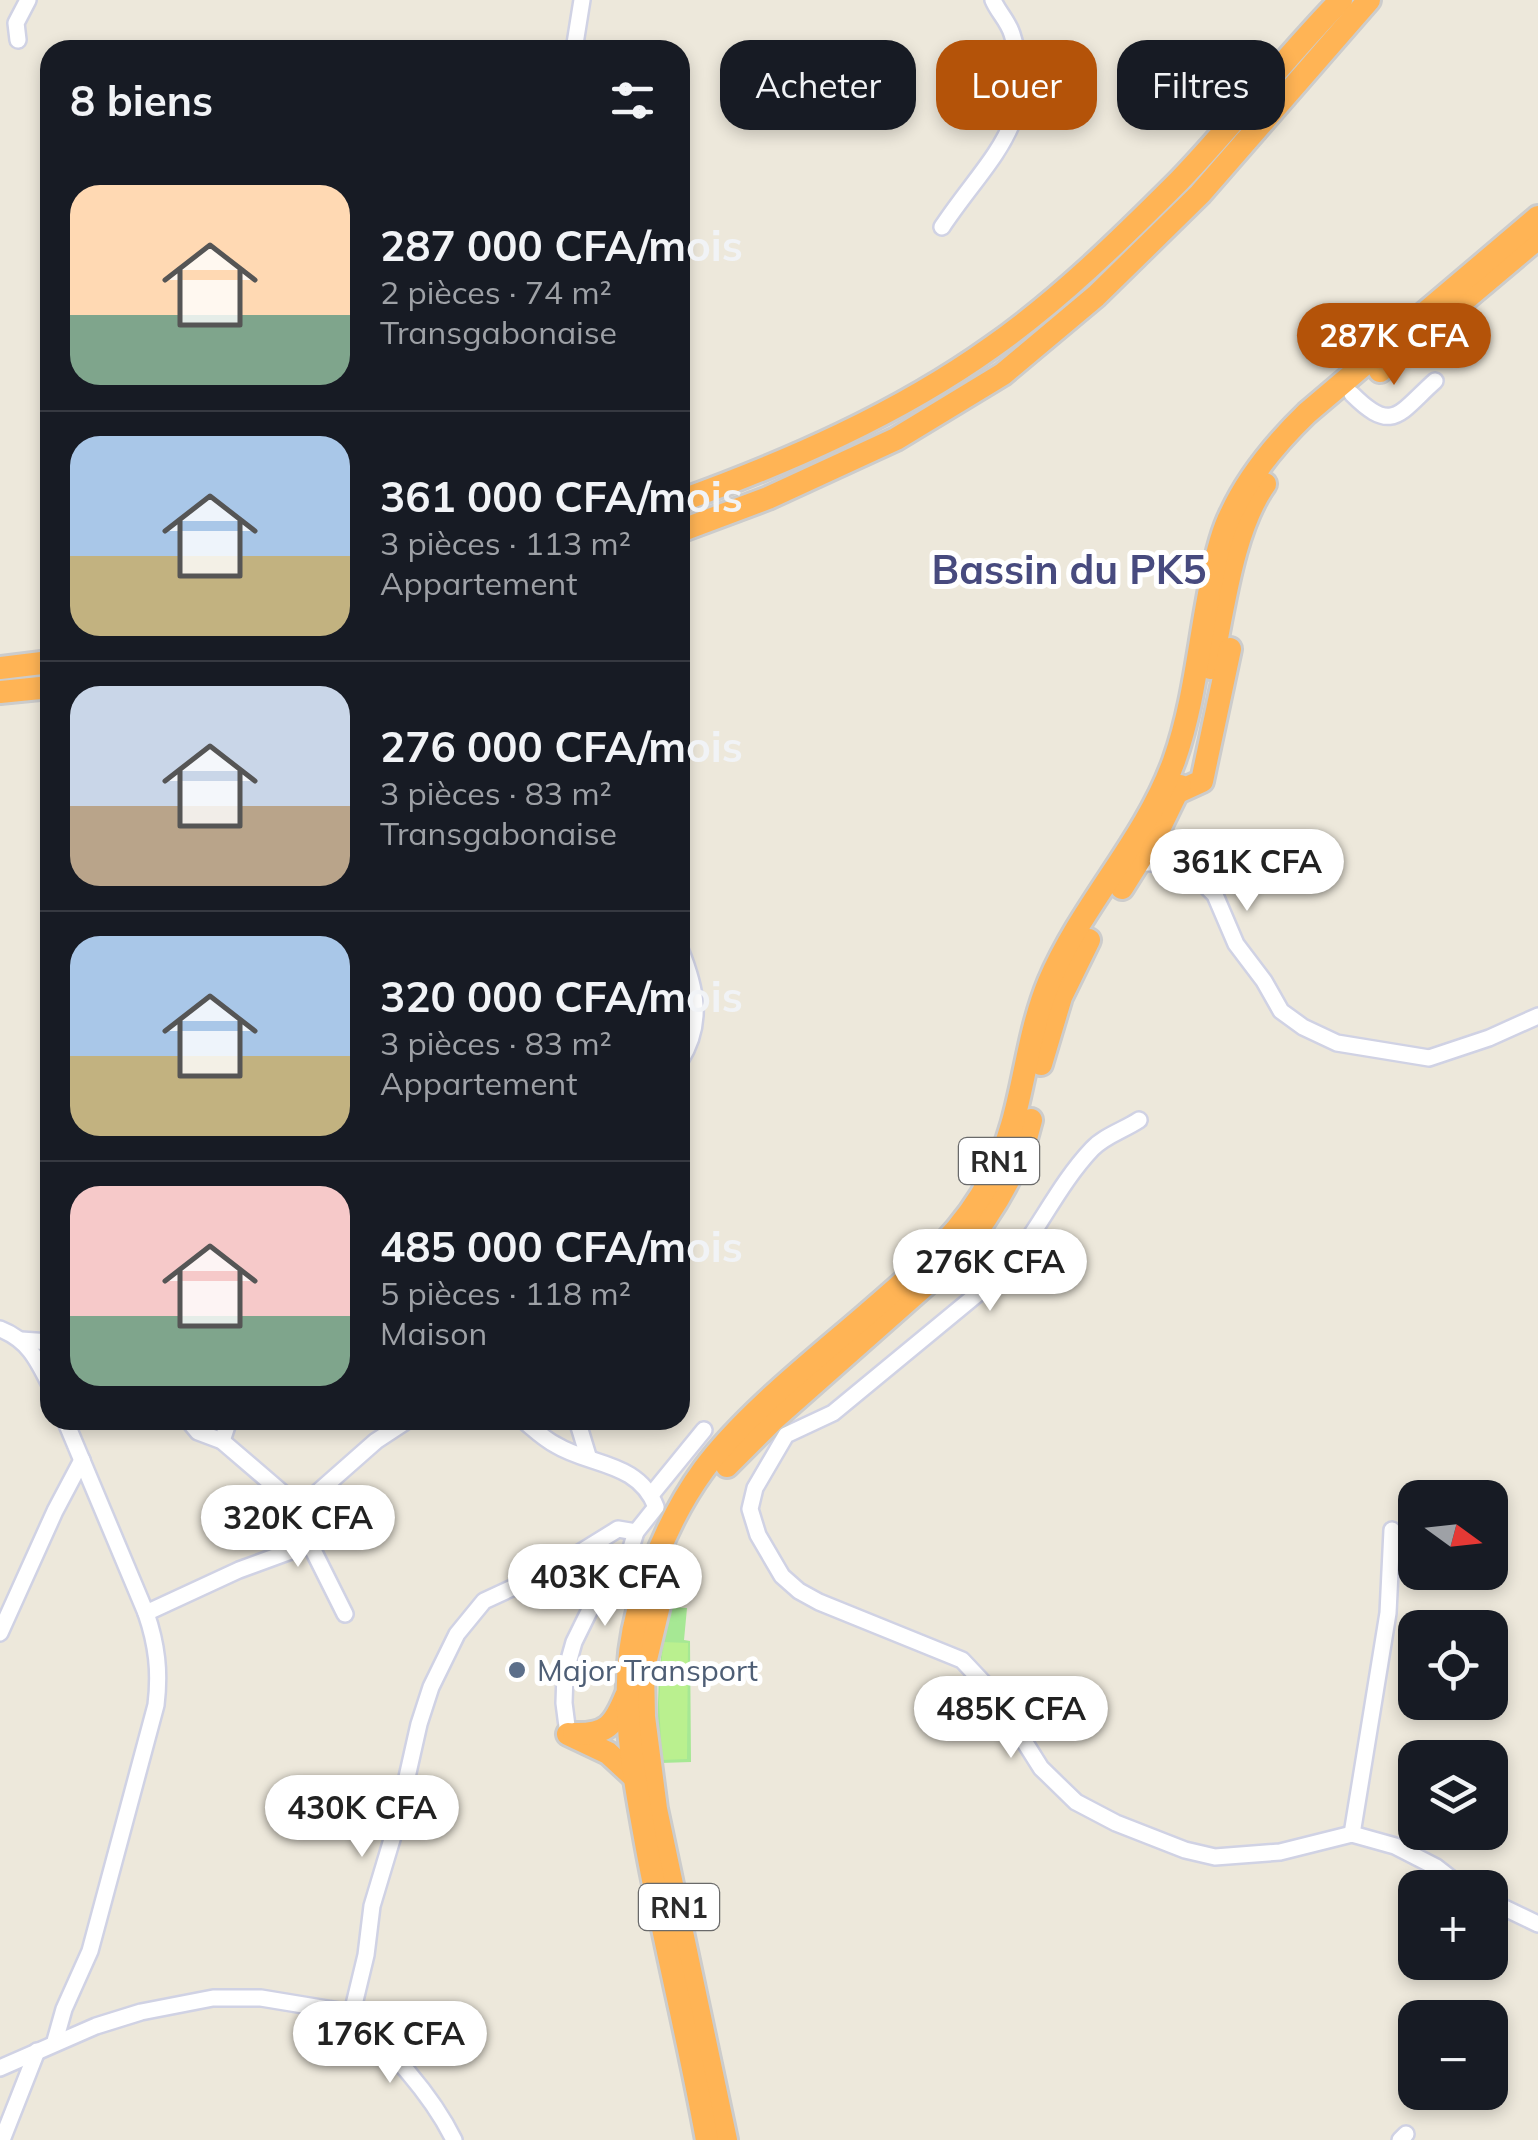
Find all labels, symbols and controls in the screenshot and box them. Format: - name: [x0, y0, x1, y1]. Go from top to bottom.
- chip: Acheter: [720, 40, 916, 130]
- chip: Louer: [936, 40, 1097, 130]
- chip: Filtres: [1117, 40, 1285, 130]
- icon: filters: [605, 73, 660, 128]
- text: 8 biens: [70, 74, 213, 127]
- text: 287 000 CFA/mois: [380, 219, 743, 272]
- icon: home: [150, 225, 270, 345]
- text: 2 pièces · 74 m²: [380, 272, 612, 312]
- pin: 287K CFA: [1291, 303, 1497, 388]
- text: Transgabonaise: [380, 312, 617, 352]
- text: 287K CFA: [1319, 315, 1469, 355]
- text: 361 000 CFA/mois: [380, 470, 743, 523]
- icon: home: [150, 476, 270, 596]
- text: 3 pièces · 113 m²: [380, 523, 631, 563]
- district label: Bassin du PK5: [932, 544, 1206, 594]
- text: Appartement: [380, 563, 578, 603]
- text: 276 000 CFA/mois: [380, 720, 743, 773]
- icon: home: [150, 726, 270, 846]
- text: 3 pièces · 83 m²: [380, 773, 612, 813]
- text: Transgabonaise: [380, 813, 617, 853]
- pin: 361K CFA: [1144, 829, 1350, 914]
- text: 361K CFA: [1172, 841, 1322, 881]
- text: 320 000 CFA/mois: [380, 970, 743, 1023]
- icon: home: [150, 976, 270, 1096]
- text: 3 pièces · 83 m²: [380, 1023, 612, 1063]
- text: Appartement: [380, 1063, 578, 1103]
- road number: RN1: [959, 1138, 1039, 1184]
- text: 485 000 CFA/mois: [380, 1220, 743, 1273]
- icon: home: [150, 1226, 270, 1346]
- pin: 276K CFA: [887, 1229, 1093, 1314]
- text: 276K CFA: [915, 1241, 1065, 1281]
- text: 5 pièces · 118 m²: [380, 1273, 631, 1313]
- text: Maison: [380, 1313, 487, 1353]
- north arrow: [1398, 1480, 1508, 1590]
- map controls: [1398, 1480, 1508, 2110]
- pin: 320K CFA: [195, 1485, 401, 1570]
- text: 320K CFA: [223, 1497, 373, 1537]
- pin: 403K CFA: [502, 1544, 708, 1629]
- text: 403K CFA: [530, 1556, 680, 1596]
- button: locate: [1398, 1610, 1508, 1720]
- place label: Major Transport: [537, 1651, 758, 1689]
- marker: Major Transport: [506, 1659, 528, 1681]
- pin: 485K CFA: [908, 1676, 1114, 1761]
- text: 485K CFA: [936, 1688, 1086, 1728]
- button: layers: [1398, 1740, 1508, 1850]
- pin: 430K CFA: [259, 1775, 465, 1860]
- text: 430K CFA: [287, 1787, 437, 1827]
- button: +: [1398, 1870, 1508, 1980]
- road number: RN1: [639, 1884, 719, 1930]
- button: −: [1398, 2000, 1508, 2110]
- pin: 176K CFA: [287, 2001, 493, 2086]
- text: 176K CFA: [315, 2013, 465, 2053]

